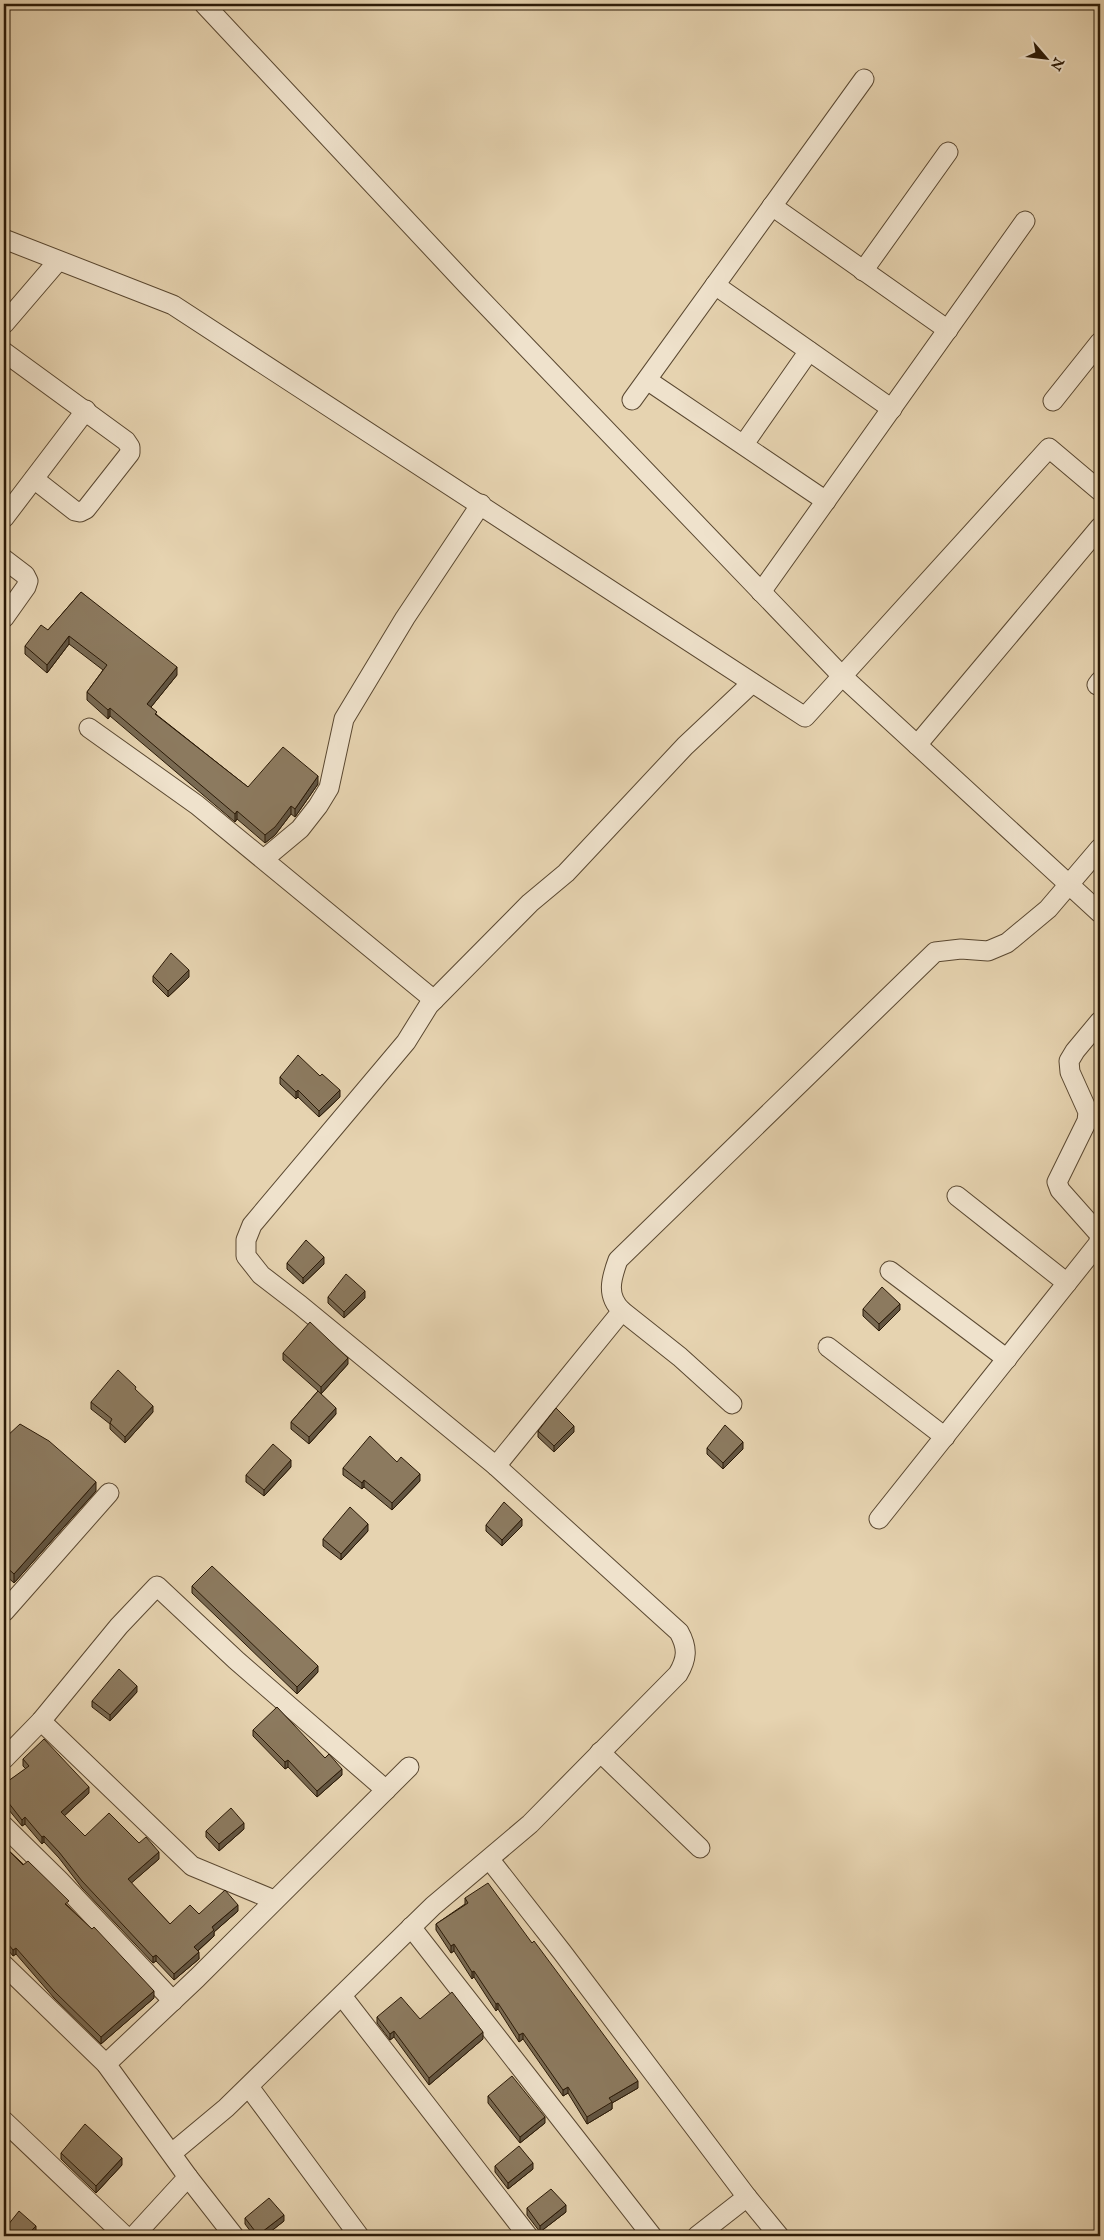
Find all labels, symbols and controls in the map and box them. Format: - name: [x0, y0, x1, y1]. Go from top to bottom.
- north arrow: [1022, 32, 1072, 82]
- text: N: [1046, 53, 1068, 73]

